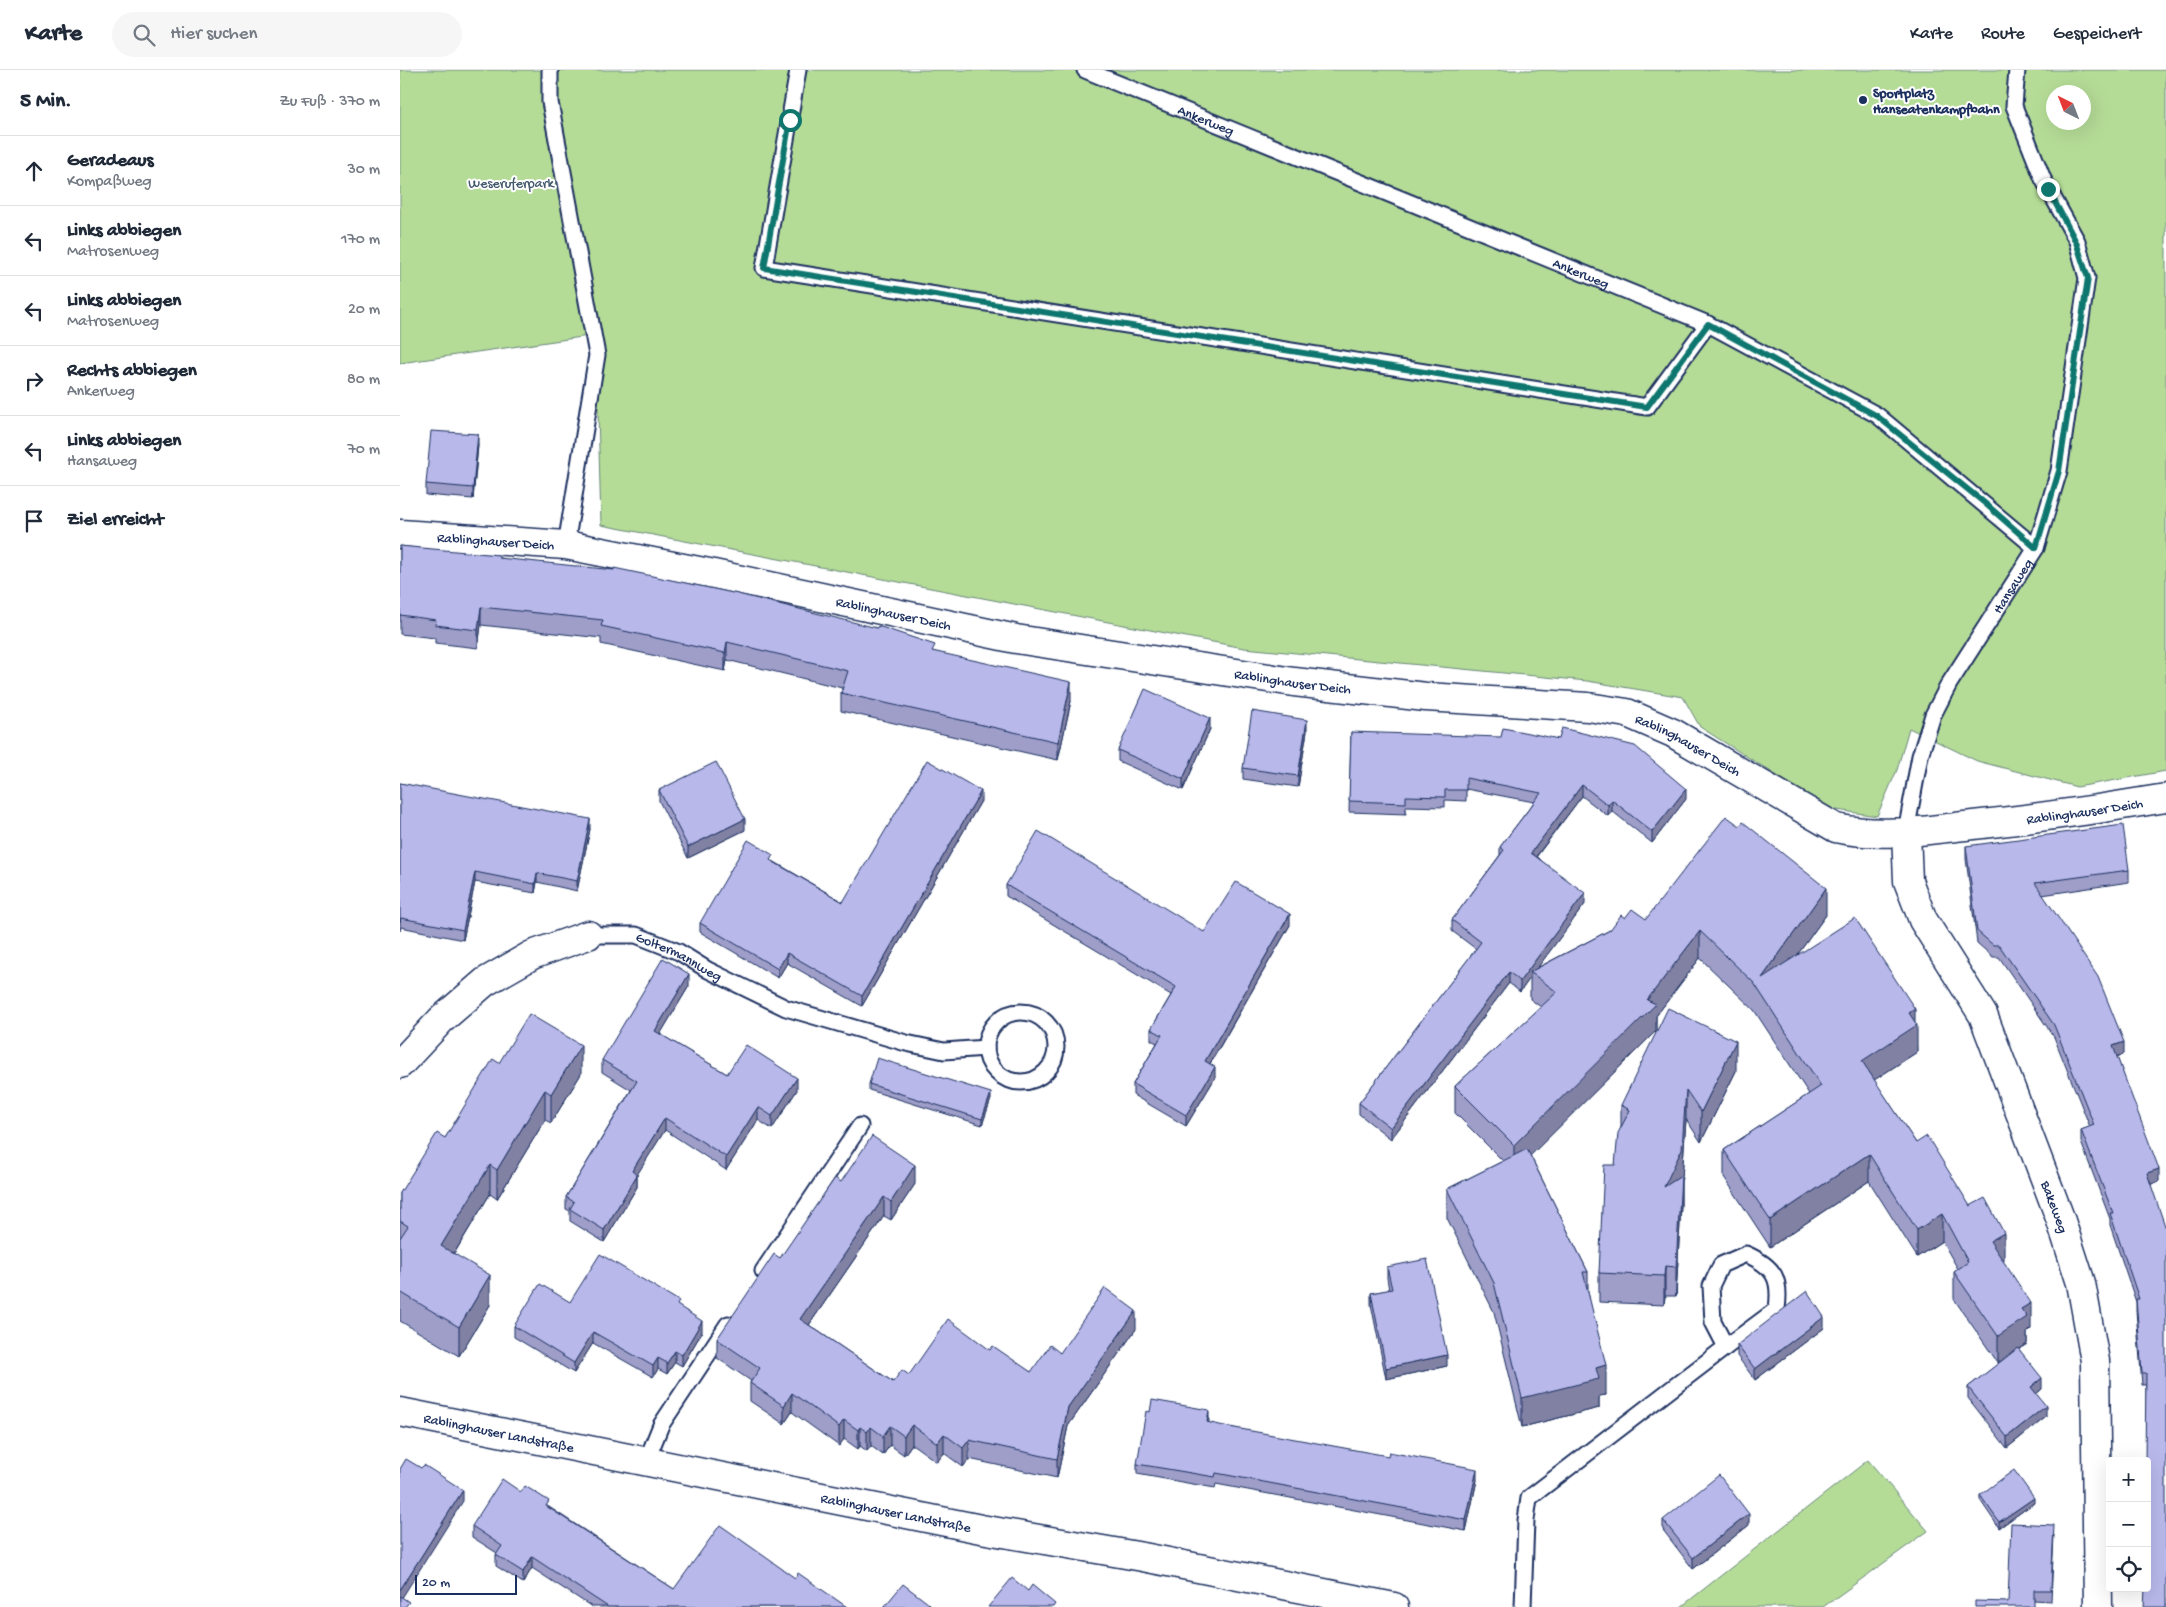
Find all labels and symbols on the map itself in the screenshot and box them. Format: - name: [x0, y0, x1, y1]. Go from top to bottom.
- north arrow: [2046, 85, 2091, 130]
- place label: Sportplatz Hanseatenkampfbahn: [1873, 86, 2000, 119]
- marker: Sportplatz Hanseatenkampfbahn: [1857, 94, 1869, 106]
- street label: Ankerweg: [1175, 103, 1236, 141]
- route start: [779, 109, 802, 132]
- park label: Weseruferpark: [468, 176, 555, 193]
- route end: [2037, 178, 2060, 201]
- street label: Ankerweg: [1550, 256, 1611, 294]
- street label: Rablinghauser Deich: [436, 530, 555, 555]
- street label: Hansaweg: [1990, 556, 2038, 617]
- street label: Rablinghauser Deich: [834, 594, 953, 636]
- street label: Rablinghauser Deich: [1233, 667, 1352, 699]
- street label: Rablinghauser Deich: [1632, 712, 1743, 782]
- street label: Rablinghauser Deich: [2026, 796, 2145, 830]
- street label: Goltermannweg: [633, 930, 724, 986]
- street label: Bakeweg: [2035, 1178, 2070, 1236]
- street label: Rablinghauser Landstraße: [422, 1411, 576, 1458]
- street label: Rablinghauser Landstraße: [819, 1491, 973, 1538]
- scale bar: [415, 1572, 518, 1595]

